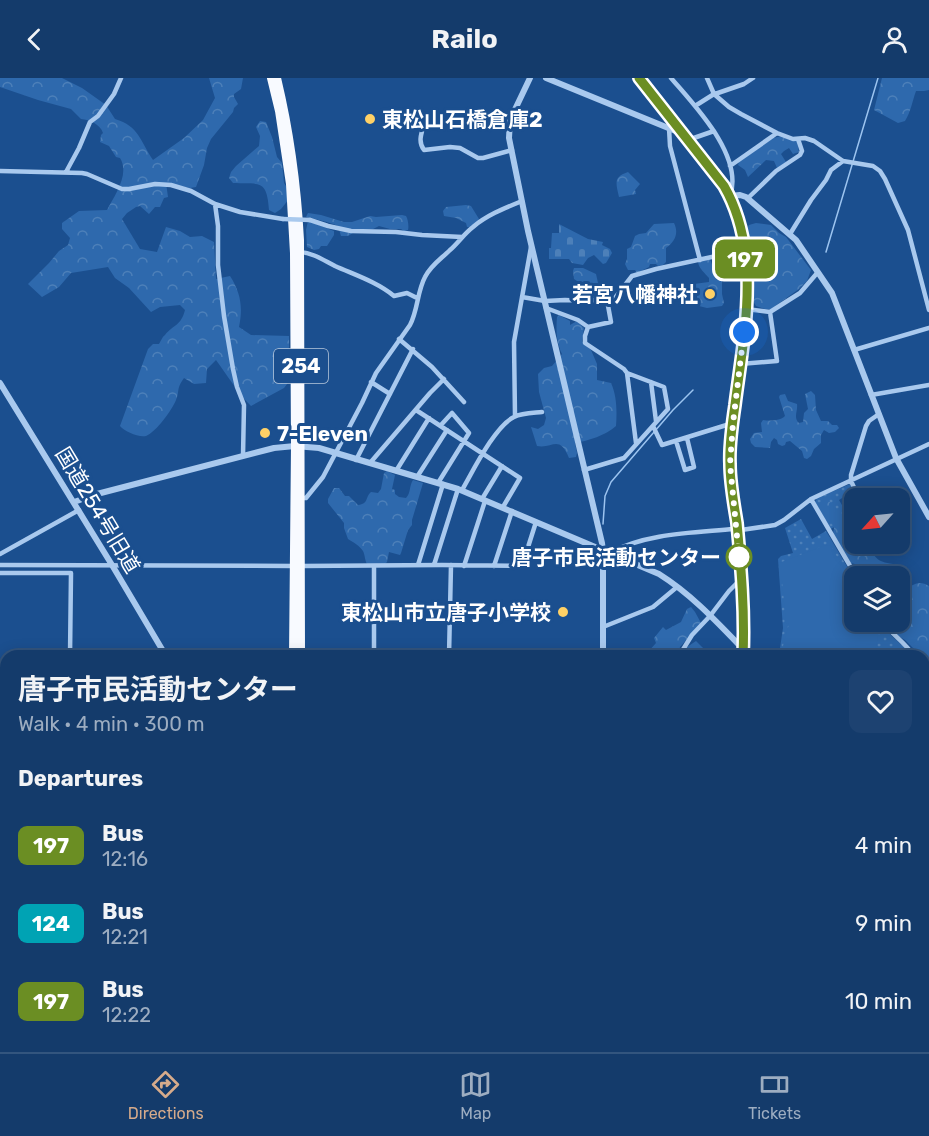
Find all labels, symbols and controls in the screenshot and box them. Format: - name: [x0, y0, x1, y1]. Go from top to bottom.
- icon: back: [18, 23, 51, 56]
- text: Railo: [431, 23, 498, 55]
- icon: person: [878, 23, 911, 56]
- place label: 東松山石橋倉庫2: [382, 107, 543, 132]
- marker: 東松山石橋倉庫2: [363, 112, 377, 126]
- line badge: 197: [710, 240, 780, 279]
- text: 197: [727, 247, 763, 272]
- place label: 若宮八幡神社: [572, 282, 698, 307]
- marker: 若宮八幡神社: [703, 287, 717, 301]
- your location: [729, 317, 759, 347]
- road number: 254: [274, 349, 328, 383]
- place label: 7-Eleven: [277, 421, 368, 446]
- marker: 7-Eleven: [258, 426, 272, 440]
- street label: 国道254号旧道: [51, 442, 145, 578]
- north arrow: [844, 488, 910, 554]
- map controls: [844, 488, 910, 632]
- marker: 唐子市民活動センター: [726, 544, 752, 570]
- place label: 唐子市民活動センター: [511, 545, 721, 570]
- button: layers: [844, 566, 910, 632]
- place label: 東松山市立唐子小学校: [341, 600, 551, 625]
- marker: 東松山市立唐子小学校: [556, 605, 570, 619]
- button: heart: [849, 670, 912, 733]
- text: 唐子市民活動センター: [18, 673, 298, 706]
- text: Walk · 4 min · 300 m: [18, 712, 205, 736]
- text: Departures: [18, 765, 143, 792]
- text: Bus: [102, 820, 144, 847]
- text: 4 min: [855, 832, 912, 859]
- text: 197: [33, 833, 69, 858]
- text: 12:16: [102, 847, 148, 871]
- text: Bus: [102, 898, 144, 925]
- text: 9 min: [855, 910, 912, 937]
- text: 124: [32, 911, 70, 936]
- text: 12:21: [102, 925, 148, 949]
- text: Bus: [102, 976, 144, 1003]
- text: 10 min: [845, 988, 912, 1015]
- text: 197: [33, 989, 69, 1014]
- text: 12:22: [102, 1003, 151, 1027]
- tab: Directions: [128, 1068, 204, 1123]
- tab: Map: [459, 1068, 492, 1123]
- tab: Tickets: [748, 1068, 801, 1123]

